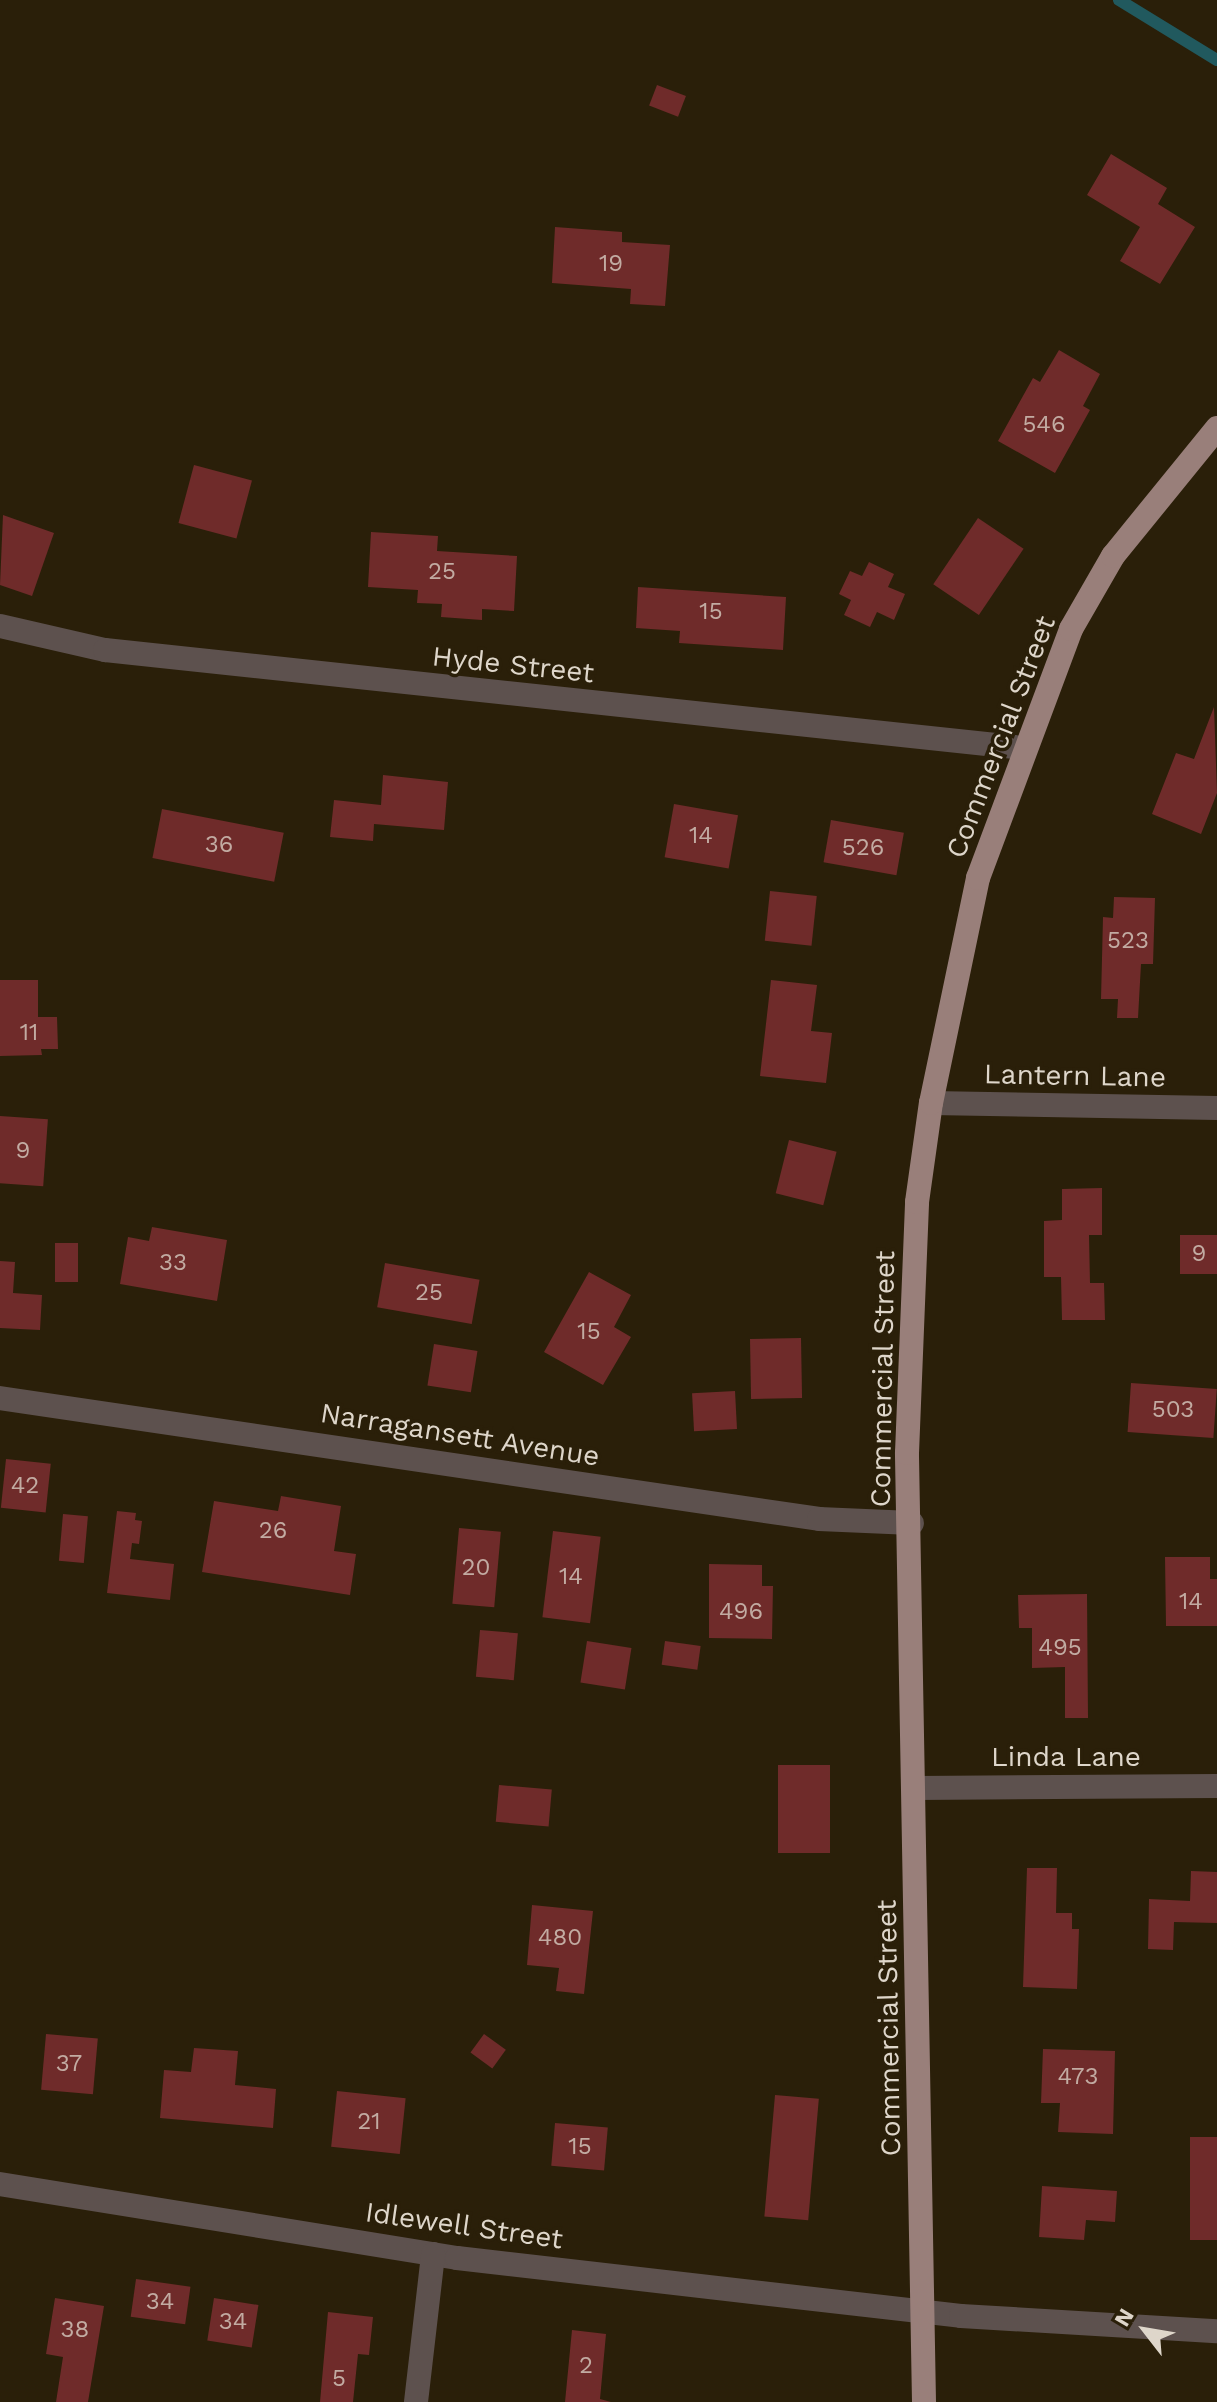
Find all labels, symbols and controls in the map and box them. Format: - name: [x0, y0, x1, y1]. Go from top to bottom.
- house number: 19: [599, 250, 623, 278]
- house number: 546: [1022, 411, 1066, 439]
- house number: 25: [428, 558, 456, 586]
- house number: 15: [699, 598, 723, 626]
- street label: Commercial Street: [939, 611, 1063, 863]
- street label: Hyde Street: [430, 640, 596, 690]
- house number: 14: [689, 822, 713, 850]
- house number: 36: [205, 831, 233, 859]
- house number: 526: [842, 834, 884, 862]
- house number: 523: [1107, 927, 1149, 955]
- house number: 11: [20, 1019, 38, 1047]
- street label: Lantern Lane: [984, 1058, 1166, 1094]
- house number: 9: [16, 1137, 30, 1165]
- house number: 9: [1192, 1240, 1206, 1268]
- house number: 33: [159, 1249, 187, 1277]
- street label: Commercial Street: [864, 1250, 902, 1508]
- house number: 25: [415, 1279, 443, 1307]
- house number: 15: [577, 1318, 601, 1346]
- street label: Narragansett Avenue: [317, 1396, 603, 1474]
- house number: 503: [1152, 1396, 1194, 1424]
- house number: 42: [11, 1472, 39, 1500]
- house number: 26: [259, 1517, 287, 1545]
- house number: 20: [462, 1554, 490, 1582]
- house number: 14: [559, 1563, 583, 1591]
- house number: 14: [1179, 1588, 1203, 1616]
- house number: 496: [719, 1598, 763, 1626]
- house number: 495: [1038, 1634, 1082, 1662]
- street label: Linda Lane: [991, 1740, 1141, 1774]
- street label: Commercial Street: [870, 1899, 908, 2157]
- house number: 480: [538, 1924, 582, 1952]
- house number: 37: [56, 2050, 82, 2078]
- house number: 473: [1058, 2063, 1098, 2091]
- house number: 21: [357, 2108, 381, 2136]
- house number: 15: [568, 2133, 592, 2161]
- street label: Idlewell Street: [363, 2195, 565, 2257]
- house number: 34: [146, 2288, 174, 2316]
- north arrow: [1105, 2290, 1185, 2370]
- text: N: [1109, 2304, 1139, 2331]
- house number: 34: [219, 2308, 247, 2336]
- house number: 38: [61, 2316, 89, 2344]
- house number: 2: [579, 2352, 593, 2380]
- house number: 5: [332, 2365, 346, 2393]

